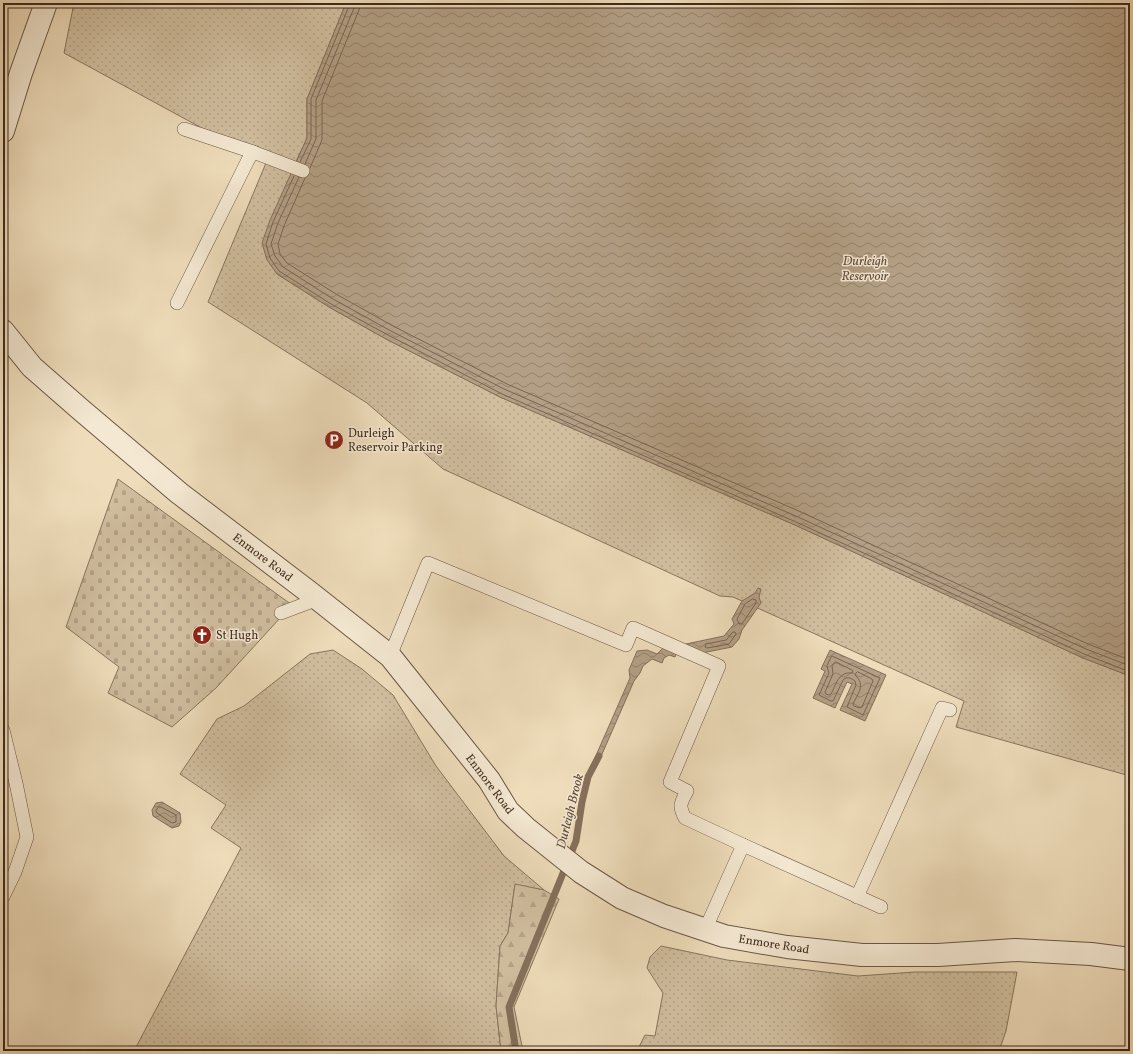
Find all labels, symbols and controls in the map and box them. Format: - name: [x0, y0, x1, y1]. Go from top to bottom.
- water label: Durleigh Reservoir: [841, 253, 889, 286]
- place label: Durleigh Reservoir Parking: [348, 426, 443, 456]
- parking icon: Durleigh Reservoir Parking: [323, 429, 345, 451]
- street label: Enmore Road: [229, 530, 296, 586]
- church icon: St Hugh: [191, 624, 213, 646]
- place label: St Hugh: [216, 628, 258, 644]
- street label: Enmore Road: [461, 751, 517, 818]
- water label: Durleigh Brook: [553, 772, 589, 851]
- street label: Enmore Road: [737, 931, 811, 959]

